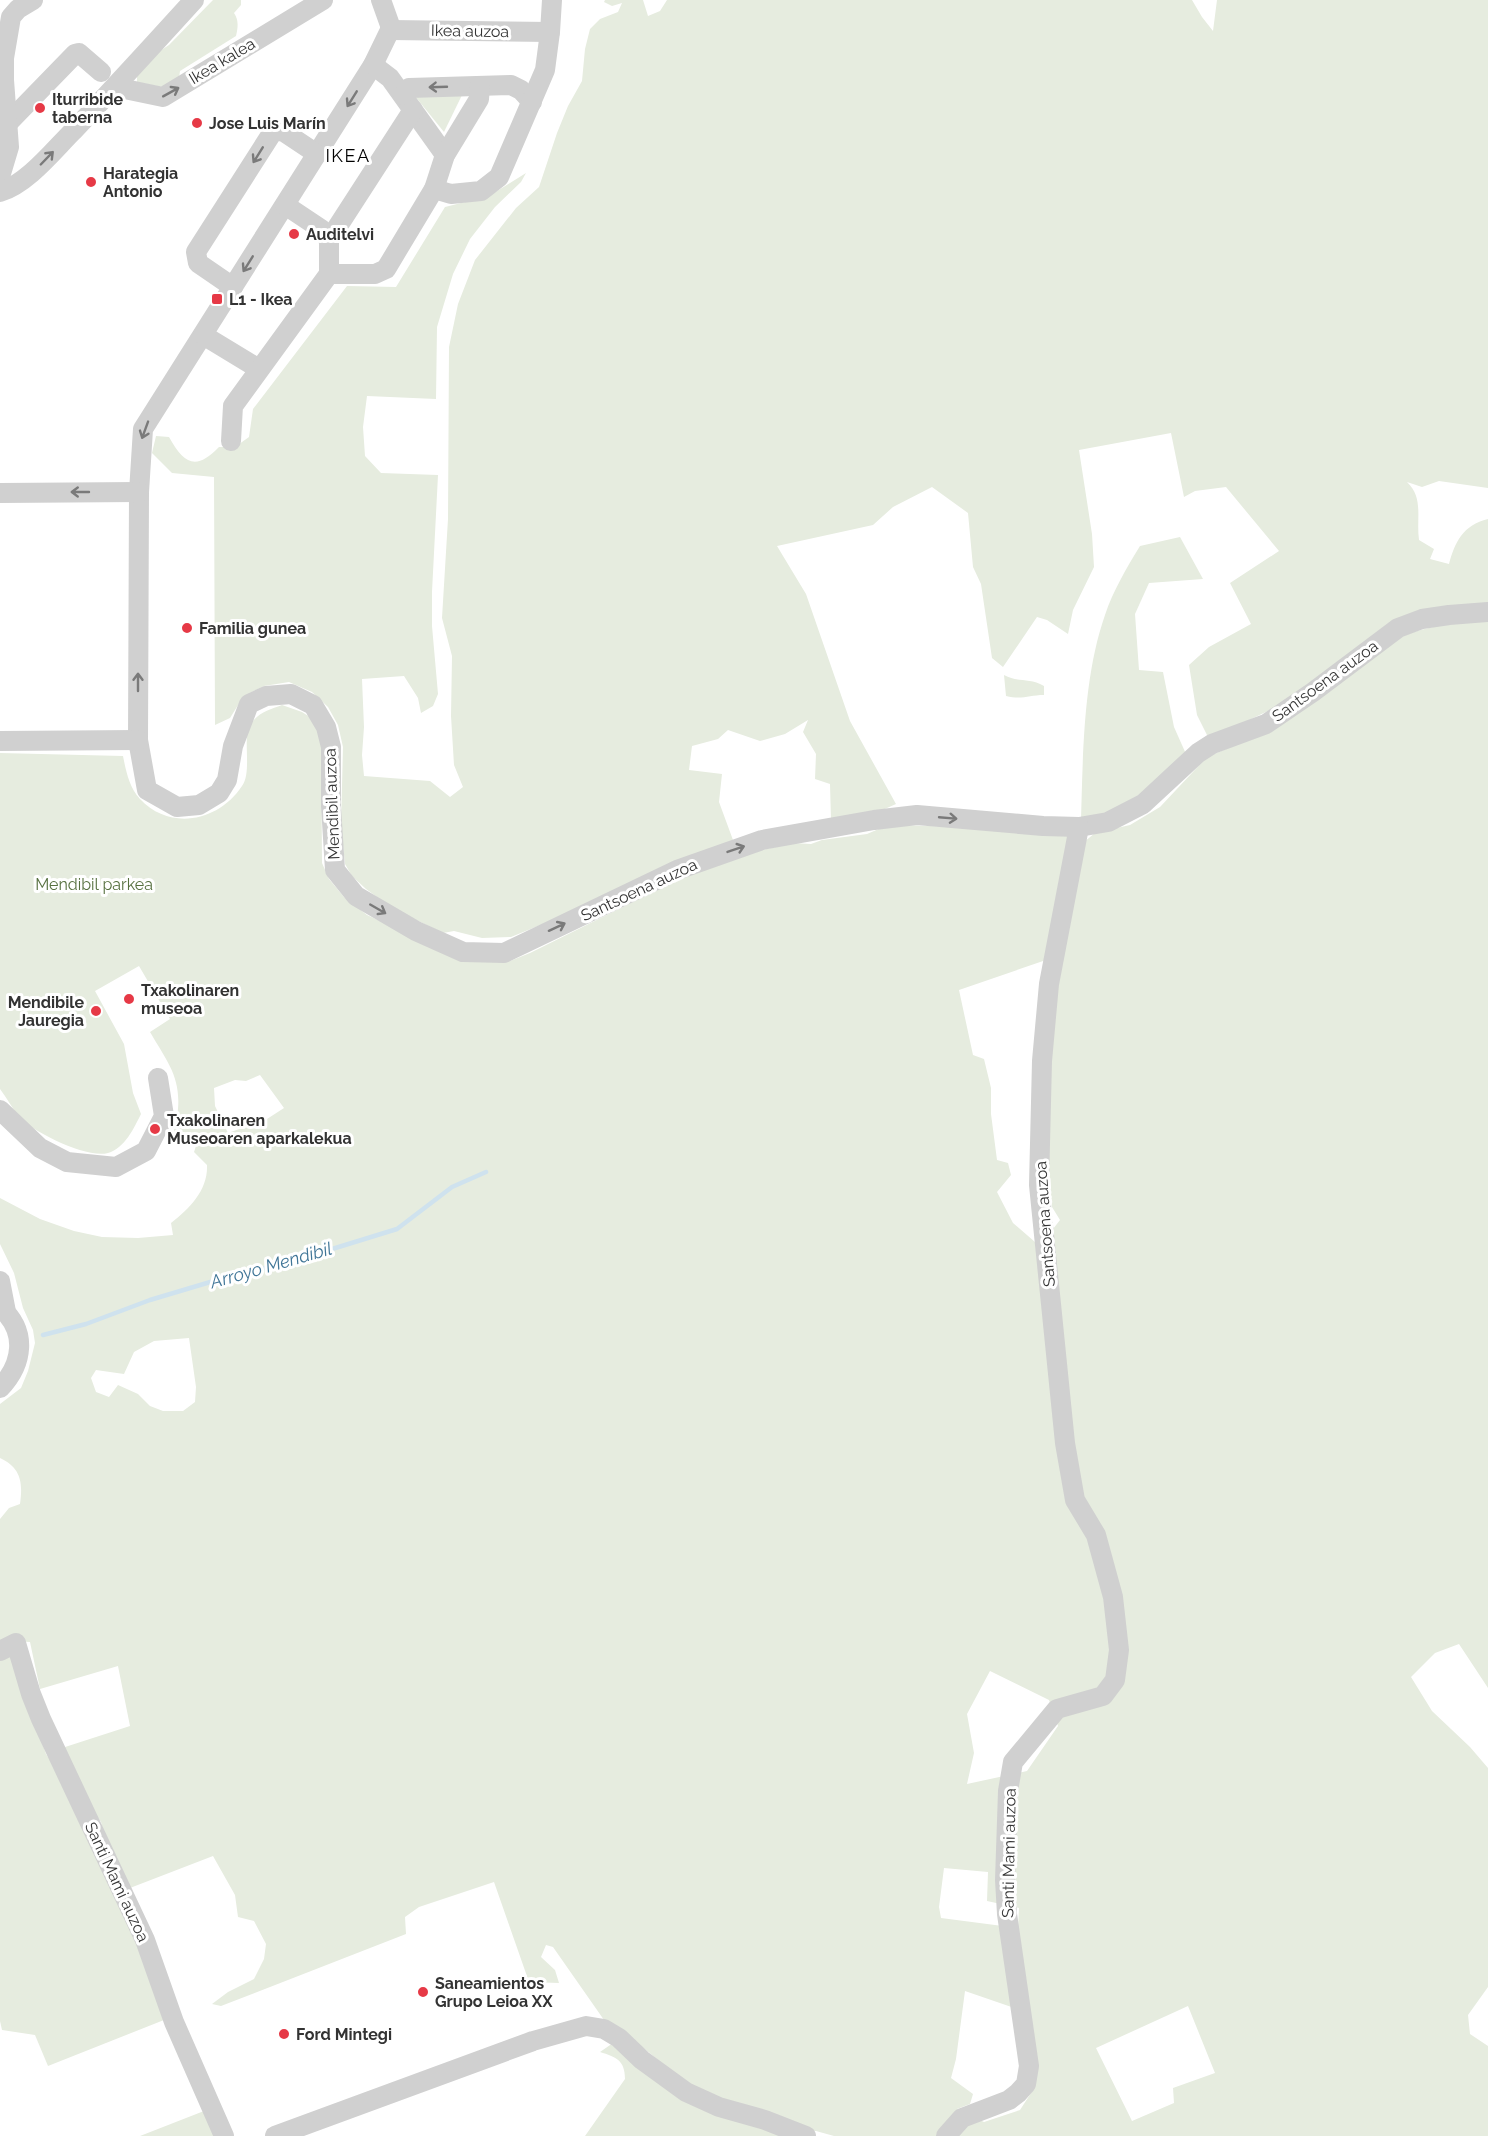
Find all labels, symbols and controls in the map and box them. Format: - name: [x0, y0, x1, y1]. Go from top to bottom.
- street label: Ikea auzoa: [431, 21, 509, 41]
- street label: Ikea kalea: [185, 34, 259, 88]
- one-way arrow: [429, 81, 449, 93]
- one-way arrow: [162, 86, 179, 98]
- place label: Iturribide taberna: [52, 90, 123, 127]
- one-way arrow: [345, 90, 357, 107]
- marker: Iturribide taberna: [33, 101, 47, 115]
- place label: Jose Luis Marín: [209, 114, 326, 133]
- marker: Jose Luis Marín: [190, 116, 204, 130]
- district label: IKEA: [325, 145, 371, 166]
- one-way arrow: [251, 146, 263, 163]
- one-way arrow: [39, 150, 54, 165]
- place label: Harategia Antonio: [103, 164, 178, 201]
- marker: Harategia Antonio: [84, 175, 98, 189]
- place label: Auditelvi: [306, 225, 374, 244]
- marker: Auditelvi: [287, 227, 301, 241]
- one-way arrow: [241, 255, 253, 272]
- place label: L1 - Ikea: [229, 290, 292, 309]
- marker: L1 - Ikea: [210, 292, 224, 306]
- one-way arrow: [139, 420, 150, 438]
- one-way arrow: [71, 486, 91, 498]
- place label: Familia gunea: [199, 619, 306, 638]
- marker: Familia gunea: [180, 621, 194, 635]
- street label: Santsoena auzoa: [1268, 636, 1382, 726]
- one-way arrow: [132, 672, 144, 692]
- street label: Mendibil auzoa: [321, 748, 343, 860]
- one-way arrow: [937, 813, 957, 824]
- one-way arrow: [726, 843, 745, 854]
- street label: Santsoena auzoa: [578, 855, 700, 925]
- park label: Mendibil parkea: [35, 875, 153, 894]
- one-way arrow: [369, 903, 386, 915]
- one-way arrow: [548, 921, 566, 933]
- place label: Txakolinaren museoa: [141, 981, 239, 1018]
- marker: Txakolinaren museoa: [122, 992, 136, 1006]
- place label: Mendibile Jauregia: [8, 993, 84, 1030]
- marker: Mendibile Jauregia: [89, 1004, 103, 1018]
- place label: Txakolinaren Museoaren aparkalekua: [167, 1111, 352, 1148]
- marker: Txakolinaren Museoaren aparkalekua: [148, 1122, 162, 1136]
- street label: Santsoena auzoa: [1031, 1161, 1059, 1287]
- water label: Arroyo Mendibil: [207, 1238, 335, 1293]
- street label: Santi Mami auzoa: [998, 1788, 1020, 1918]
- street label: Santi Mami auzoa: [81, 1819, 153, 1945]
- place label: Saneamientos Grupo Leioa XX: [435, 1974, 553, 2011]
- marker: Saneamientos Grupo Leioa XX: [416, 1985, 430, 1999]
- place label: Ford Mintegi: [296, 2025, 392, 2044]
- marker: Ford Mintegi: [277, 2027, 291, 2041]

